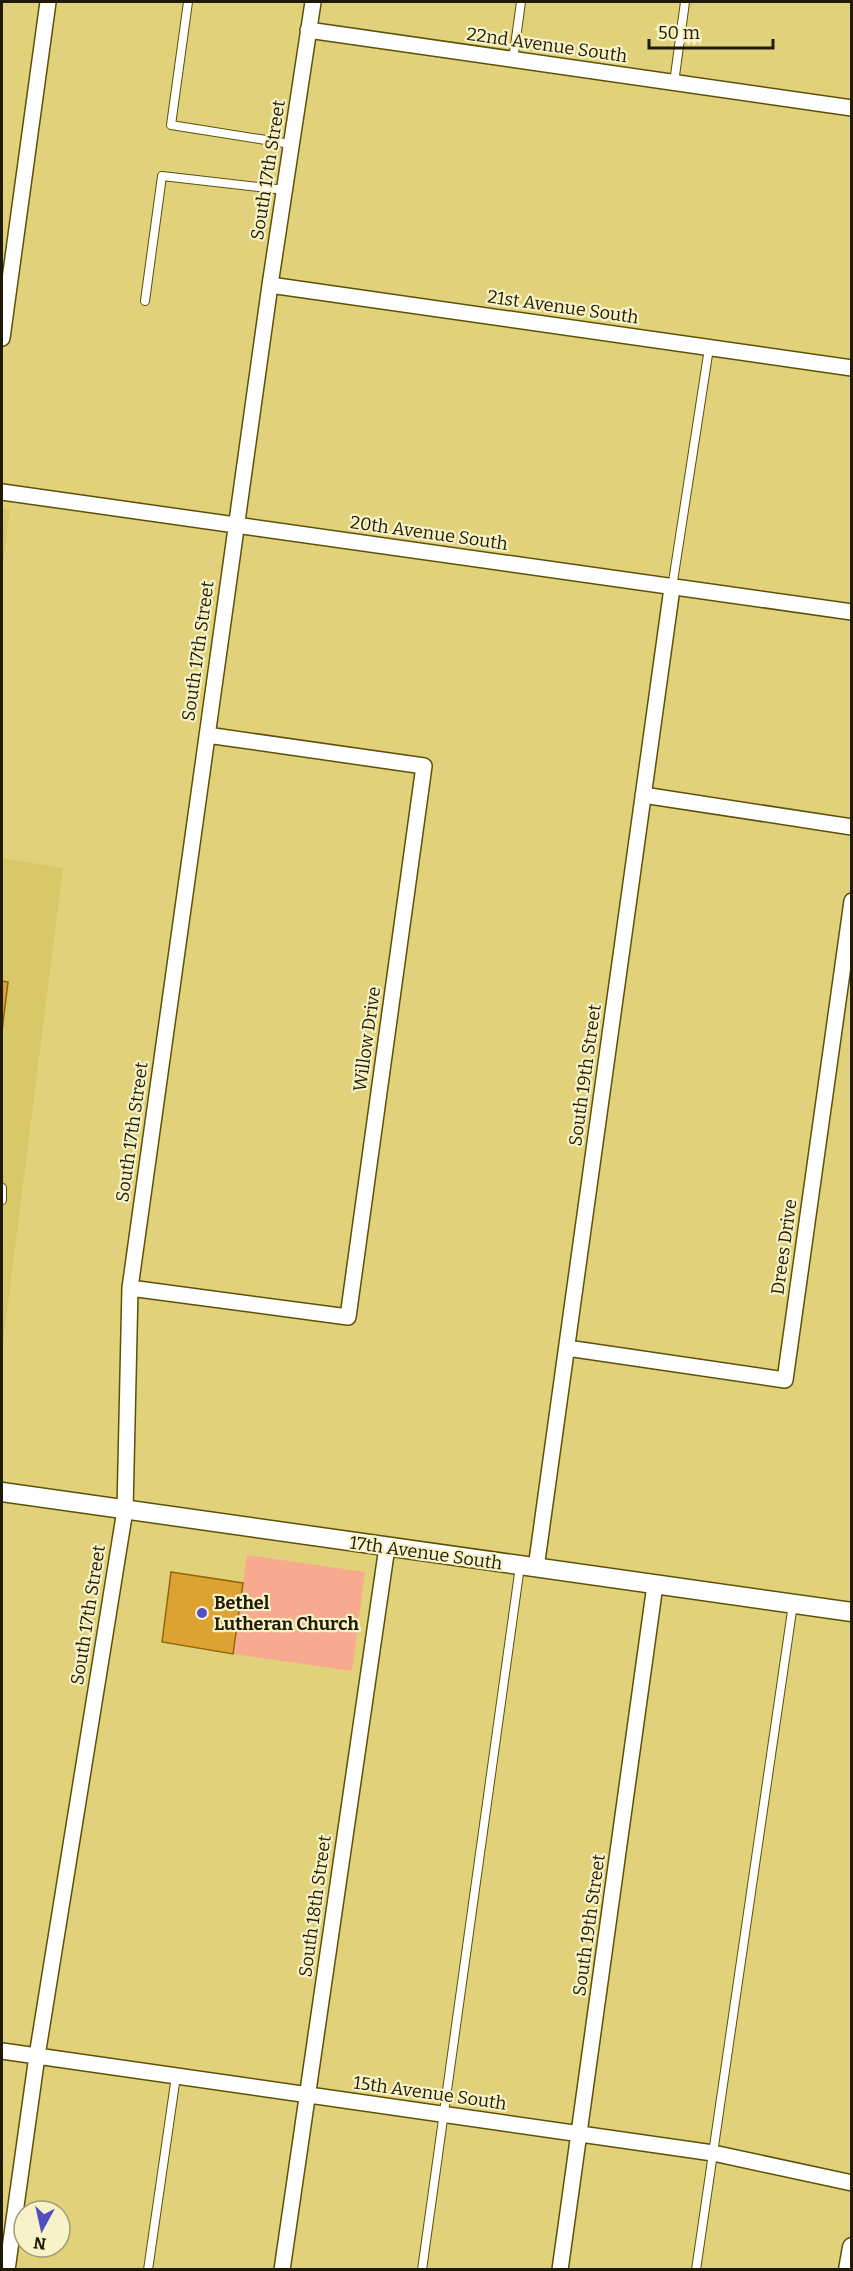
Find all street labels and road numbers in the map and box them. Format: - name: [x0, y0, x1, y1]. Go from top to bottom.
- street label: 22nd Avenue South: [465, 23, 629, 67]
- street label: South 17th Street: [246, 98, 290, 242]
- street label: 21st Avenue South: [486, 286, 640, 328]
- street label: 20th Avenue South: [349, 511, 509, 555]
- street label: South 17th Street: [177, 579, 219, 723]
- street label: Willow Drive: [349, 985, 385, 1093]
- street label: South 19th Street: [564, 1002, 606, 1147]
- street label: South 17th Street: [111, 1060, 153, 1204]
- street label: Drees Drive: [766, 1198, 802, 1296]
- street label: 17th Avenue South: [348, 1531, 504, 1575]
- street label: South 17th Street: [66, 1543, 110, 1687]
- street label: South 18th Street: [294, 1833, 336, 1978]
- street label: South 19th Street: [568, 1852, 610, 1997]
- street label: 15th Avenue South: [352, 2071, 508, 2115]

